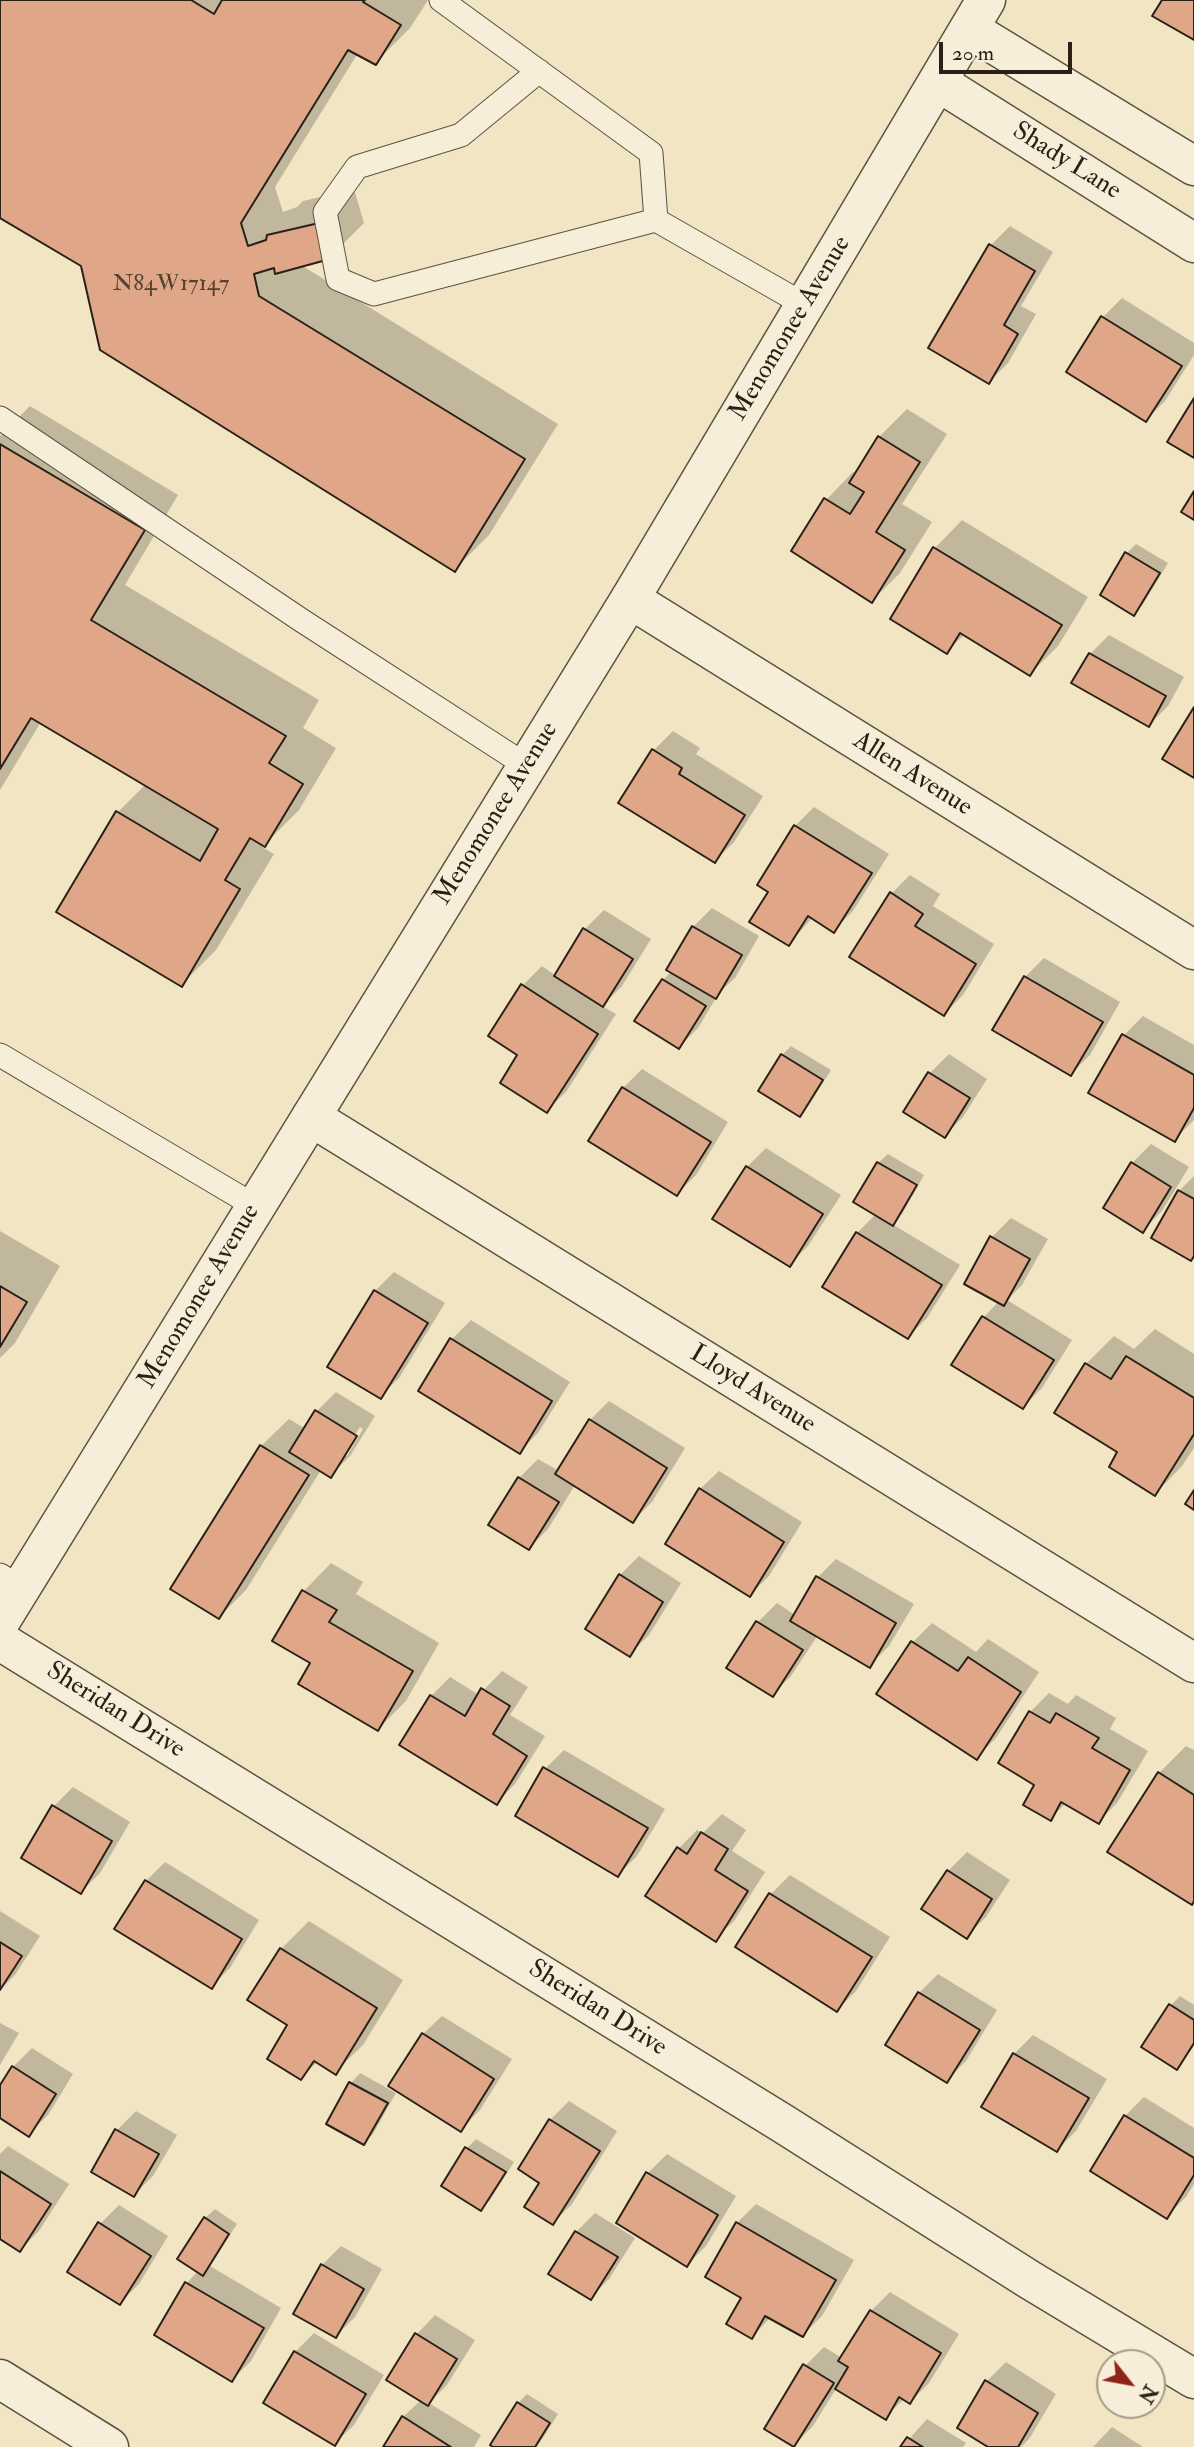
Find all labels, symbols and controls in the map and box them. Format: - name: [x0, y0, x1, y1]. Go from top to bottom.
- scale bar: [942, 28, 1075, 72]
- text: 20 m: [952, 40, 994, 67]
- street label: Shady Lane: [1006, 116, 1126, 208]
- street label: Menomonee Avenue: [724, 231, 858, 427]
- house number: N84W17147: [113, 271, 229, 299]
- street label: Menomonee Avenue: [428, 717, 566, 911]
- street label: Allen Avenue: [847, 726, 977, 824]
- street label: Menomonee Avenue: [133, 1199, 267, 1395]
- street label: Lloyd Avenue: [683, 1339, 821, 1441]
- street label: Sheridan Drive: [40, 1656, 190, 1766]
- street label: Sheridan Drive: [522, 1954, 672, 2064]
- north arrow: [1096, 2349, 1166, 2419]
- text: N: [1133, 2380, 1162, 2407]

